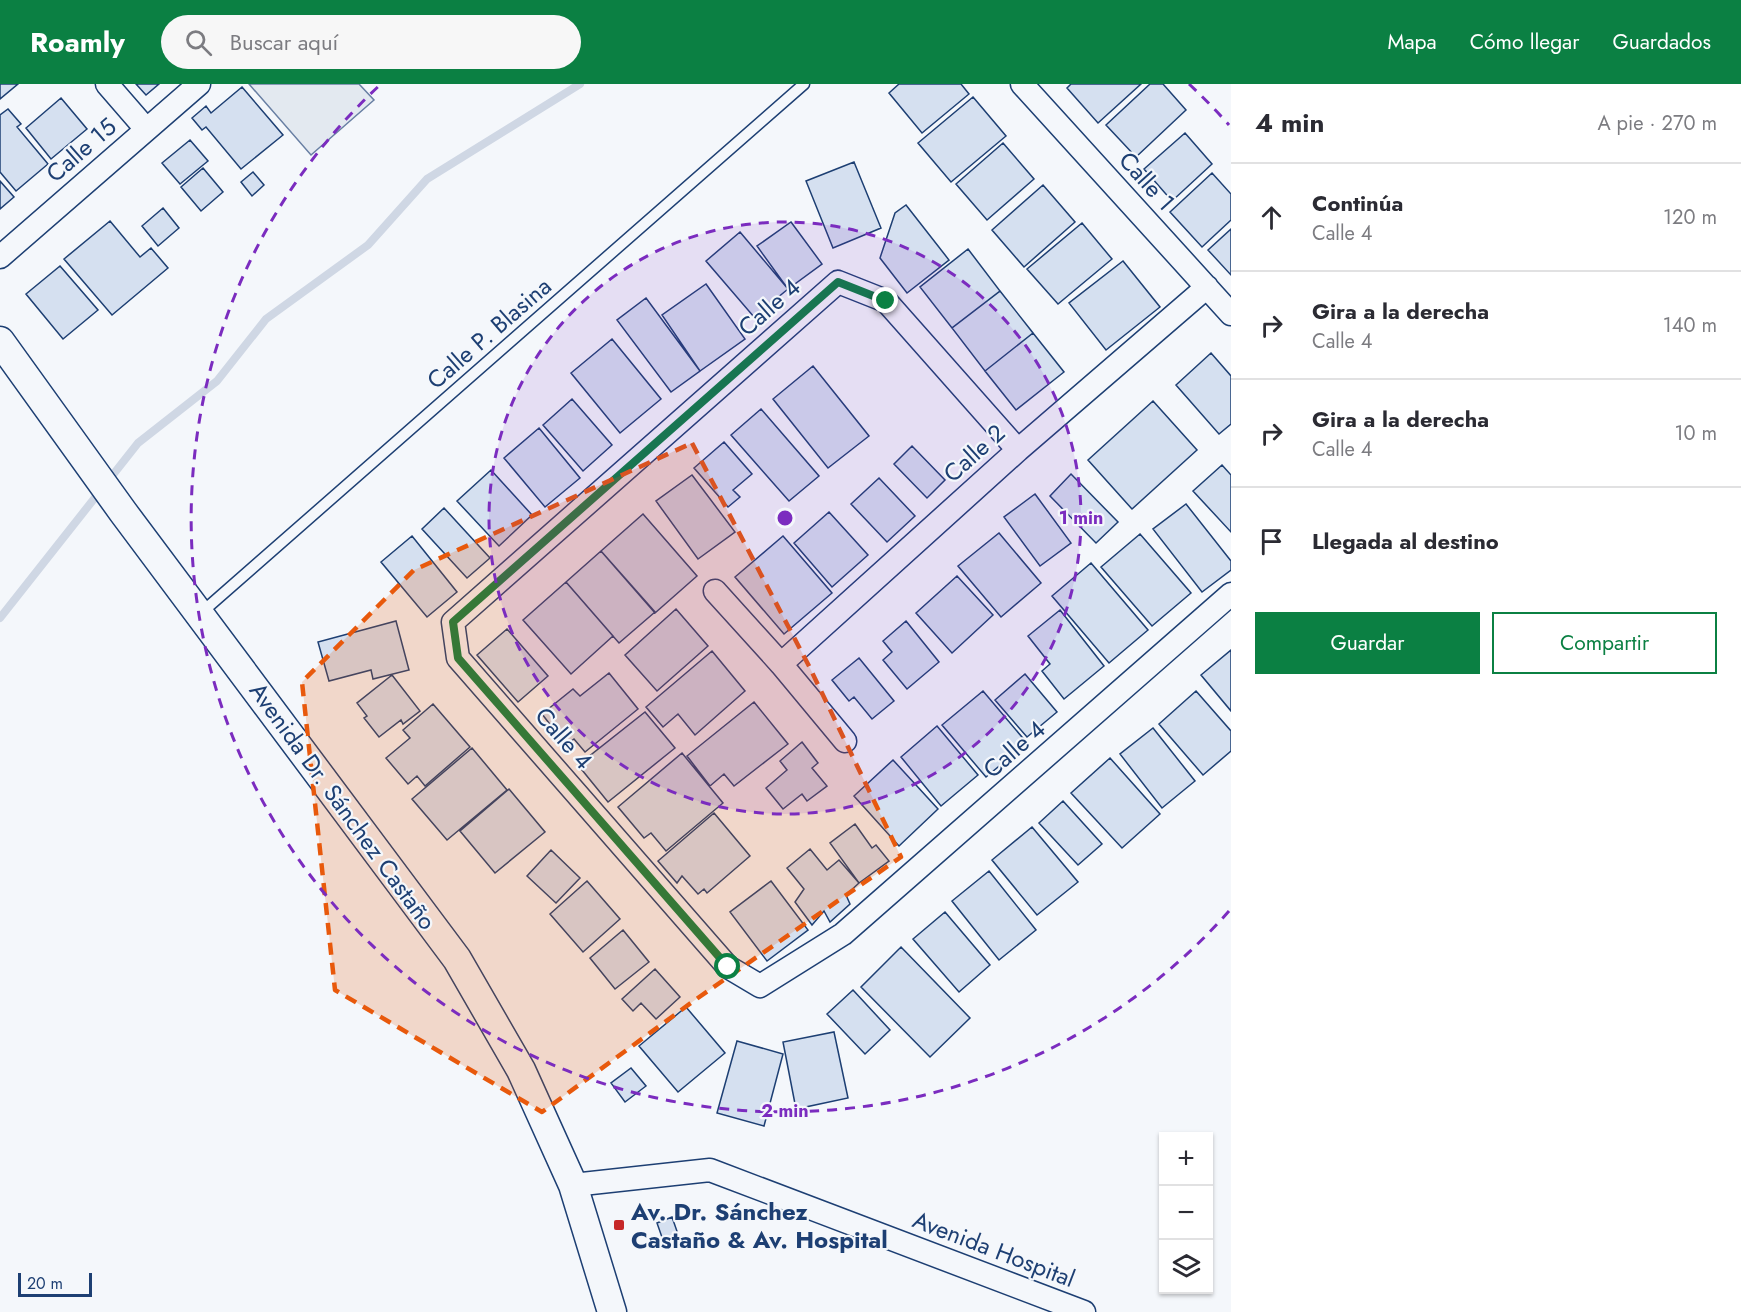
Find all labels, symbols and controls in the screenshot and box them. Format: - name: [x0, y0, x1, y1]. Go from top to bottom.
- search box: [161, 15, 581, 69]
- text: Roamly: [30, 22, 125, 63]
- icon: search: [182, 26, 215, 59]
- text: Buscar aquí: [230, 26, 338, 58]
- text: Mapa: [1387, 27, 1437, 57]
- text: Cómo llegar: [1470, 27, 1579, 57]
- text: Guardados: [1612, 27, 1711, 57]
- text: 4 min: [1255, 104, 1324, 142]
- text: A pie · 270 m: [1597, 109, 1717, 138]
- street label: Calle 15: [38, 110, 124, 190]
- street label: Calle 1: [1111, 144, 1183, 218]
- text: Continúa: [1312, 187, 1403, 219]
- icon: ahead: [1255, 201, 1288, 234]
- text: 120 m: [1663, 203, 1717, 232]
- text: Calle 4: [1312, 219, 1372, 248]
- street label: Calle P. Blasina: [419, 269, 559, 397]
- street label: Calle 4: [730, 270, 808, 344]
- route end: [872, 287, 898, 313]
- text: Gira a la derecha: [1312, 295, 1489, 327]
- icon: right: [1255, 309, 1288, 342]
- text: 140 m: [1663, 311, 1717, 340]
- text: Calle 4: [1312, 327, 1372, 356]
- text: Gira a la derecha: [1312, 403, 1489, 435]
- street label: Calle 2: [935, 416, 1013, 490]
- icon: right: [1255, 417, 1288, 450]
- text: 10 m: [1674, 419, 1717, 448]
- text: Calle 4: [1312, 435, 1372, 464]
- text: 1 min: [1059, 505, 1103, 531]
- centre of rings: [775, 508, 795, 528]
- icon: arrive: [1255, 525, 1288, 558]
- text: Llegada al destino: [1312, 525, 1499, 557]
- button: Guardar: [1255, 612, 1480, 674]
- button: Compartir: [1492, 612, 1717, 674]
- street label: Avenida Dr. Sánchez Castaño: [241, 675, 445, 937]
- street label: Calle 4: [527, 699, 601, 777]
- street label: Calle 4: [975, 712, 1053, 786]
- route start: [714, 953, 740, 979]
- text: 2 min: [761, 1098, 809, 1124]
- map controls: [1159, 1132, 1213, 1294]
- button: +: [1159, 1132, 1213, 1186]
- button: −: [1159, 1186, 1213, 1240]
- place label: Av. Dr. Sánchez Castaño & Av. Hospital: [630, 1194, 888, 1257]
- street label: Avenida Hospital: [908, 1202, 1080, 1296]
- marker: Av. Dr. Sánchez Castaño & Av. Hospital: [612, 1218, 626, 1232]
- button: layers: [1159, 1240, 1213, 1294]
- scale bar: [18, 1270, 92, 1298]
- text: 20 m: [27, 1272, 63, 1295]

